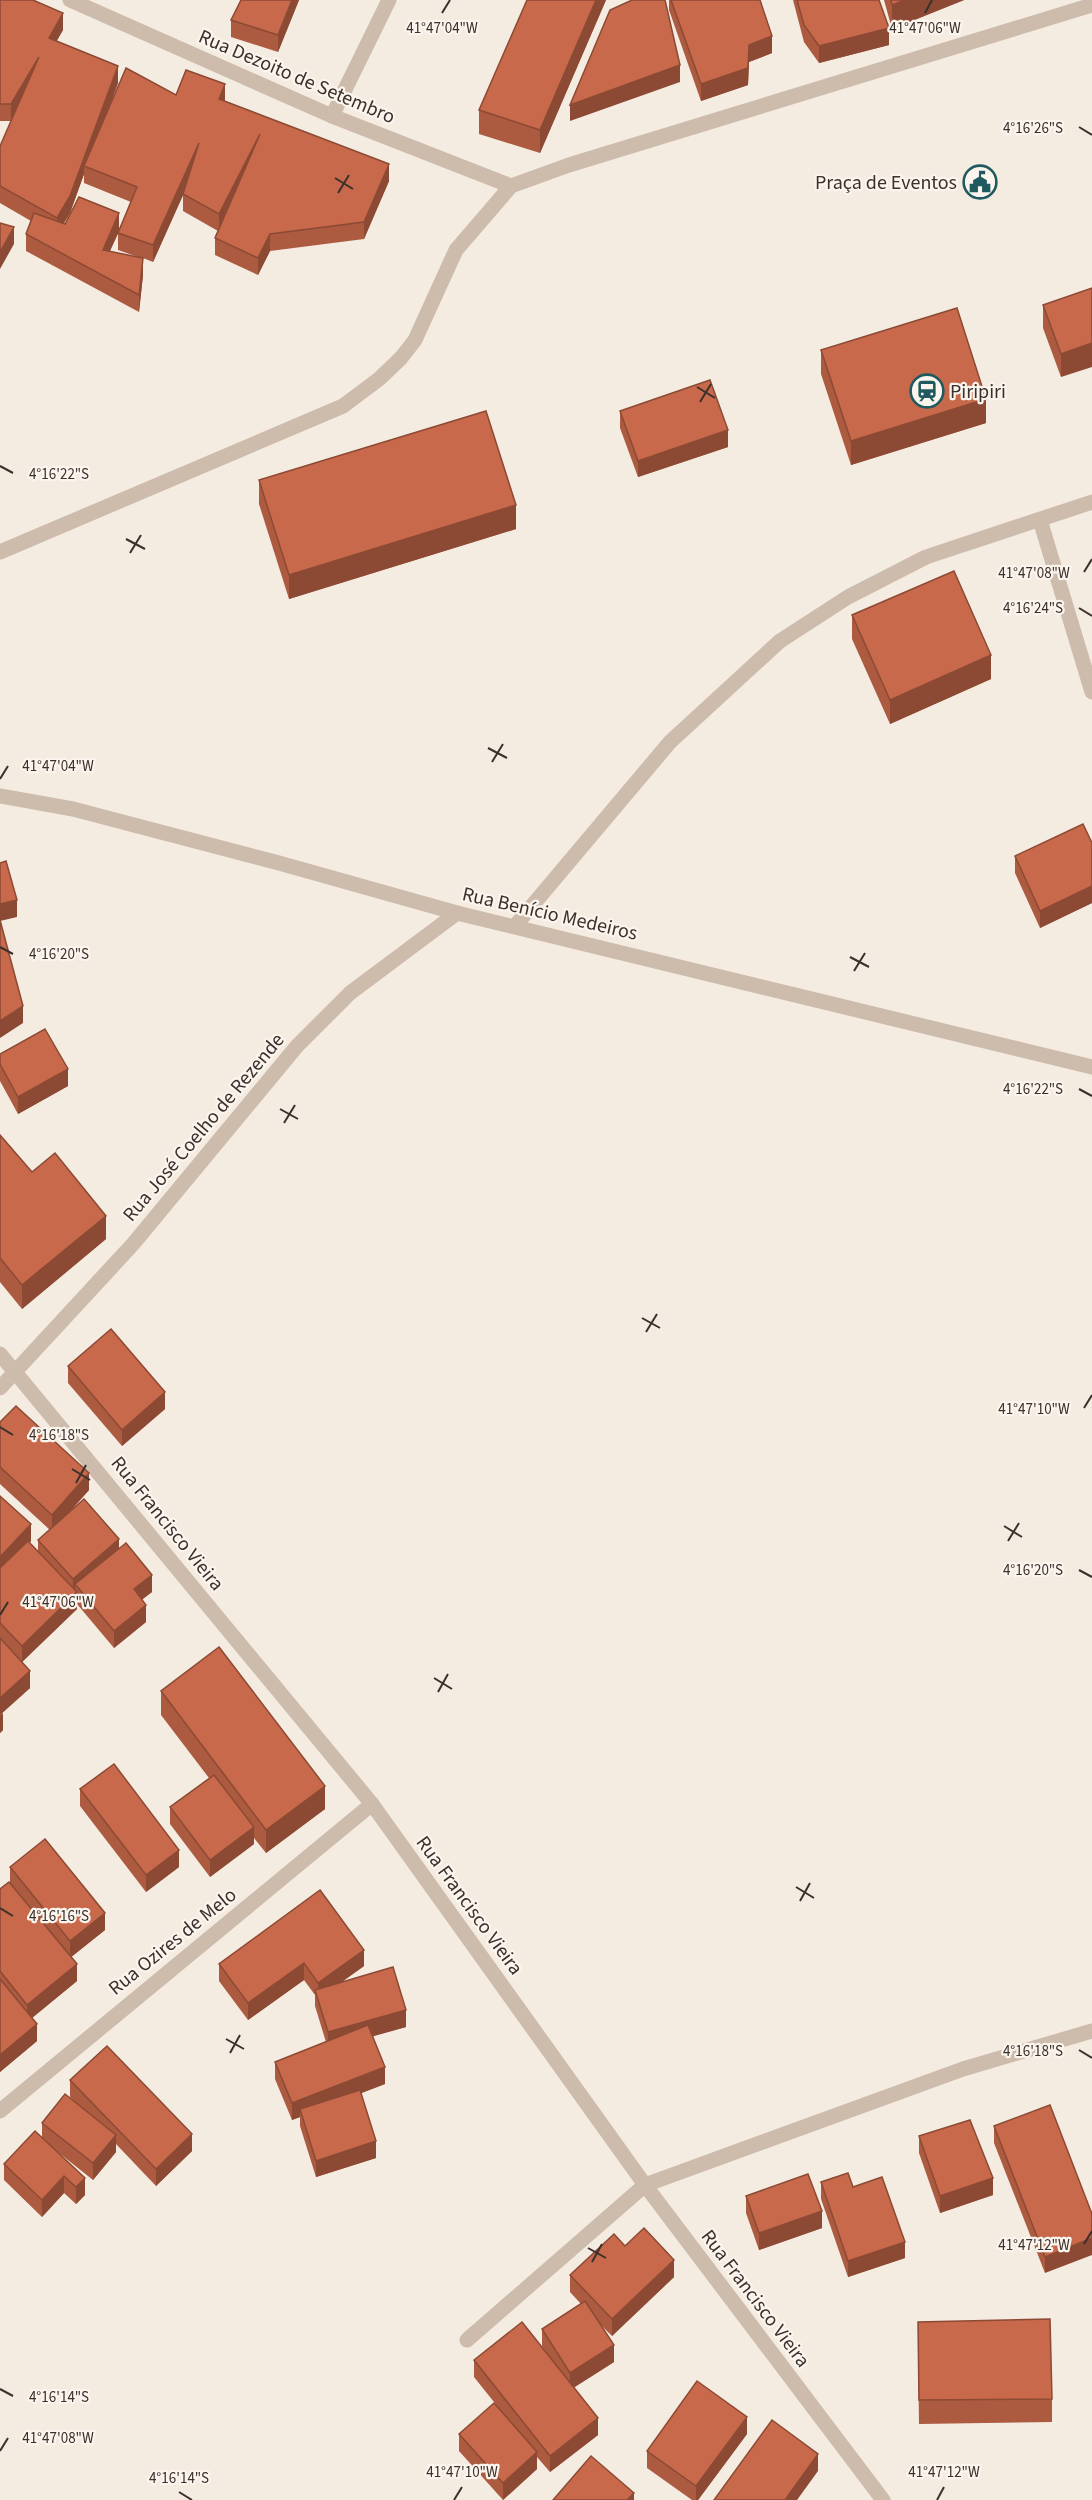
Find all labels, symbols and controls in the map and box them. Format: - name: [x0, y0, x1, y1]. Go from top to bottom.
- text: 41°47'04"W: [406, 18, 478, 39]
- text: 41°47'06"W: [889, 18, 961, 39]
- street label: Rua Dezoito de Setembro: [194, 23, 399, 131]
- text: 4°16'26"S: [1003, 118, 1063, 139]
- public building icon: Praça de Eventos: [962, 164, 998, 200]
- place label: Praça de Eventos: [815, 169, 957, 197]
- station icon: Piripiri: [909, 373, 945, 409]
- place label: Piripiri: [950, 378, 1006, 406]
- text: 4°16'22"S: [29, 464, 89, 485]
- text: 41°47'08"W: [998, 563, 1070, 584]
- text: 4°16'24"S: [1003, 598, 1063, 619]
- text: 41°47'04"W: [22, 756, 94, 777]
- street label: Rua Benício Medeiros: [459, 880, 640, 948]
- text: 4°16'20"S: [29, 944, 89, 965]
- street label: Rua José Coelho de Rezende: [116, 1027, 291, 1228]
- text: 4°16'22"S: [1003, 1079, 1063, 1100]
- text: 41°47'10"W: [998, 1399, 1070, 1420]
- text: 4°16'18"S: [29, 1425, 89, 1446]
- street label: Rua Francisco Vieira: [104, 1450, 230, 1597]
- text: 4°16'20"S: [1003, 1560, 1063, 1581]
- text: 41°47'06"W: [22, 1592, 94, 1613]
- street label: Rua Francisco Vieira: [409, 1830, 529, 1981]
- street label: Rua Ozires de Melo: [103, 1881, 243, 2002]
- text: 4°16'16"S: [29, 1906, 89, 1927]
- text: 4°16'18"S: [1003, 2041, 1063, 2062]
- street label: Rua Francisco Vieira: [694, 2224, 816, 2373]
- text: 41°47'12"W: [998, 2235, 1070, 2256]
- text: 4°16'14"S: [29, 2387, 89, 2408]
- text: 41°47'08"W: [22, 2428, 94, 2449]
- text: 41°47'10"W: [426, 2462, 498, 2483]
- text: 41°47'12"W: [908, 2462, 980, 2483]
- text: 4°16'14"S: [149, 2468, 209, 2489]

